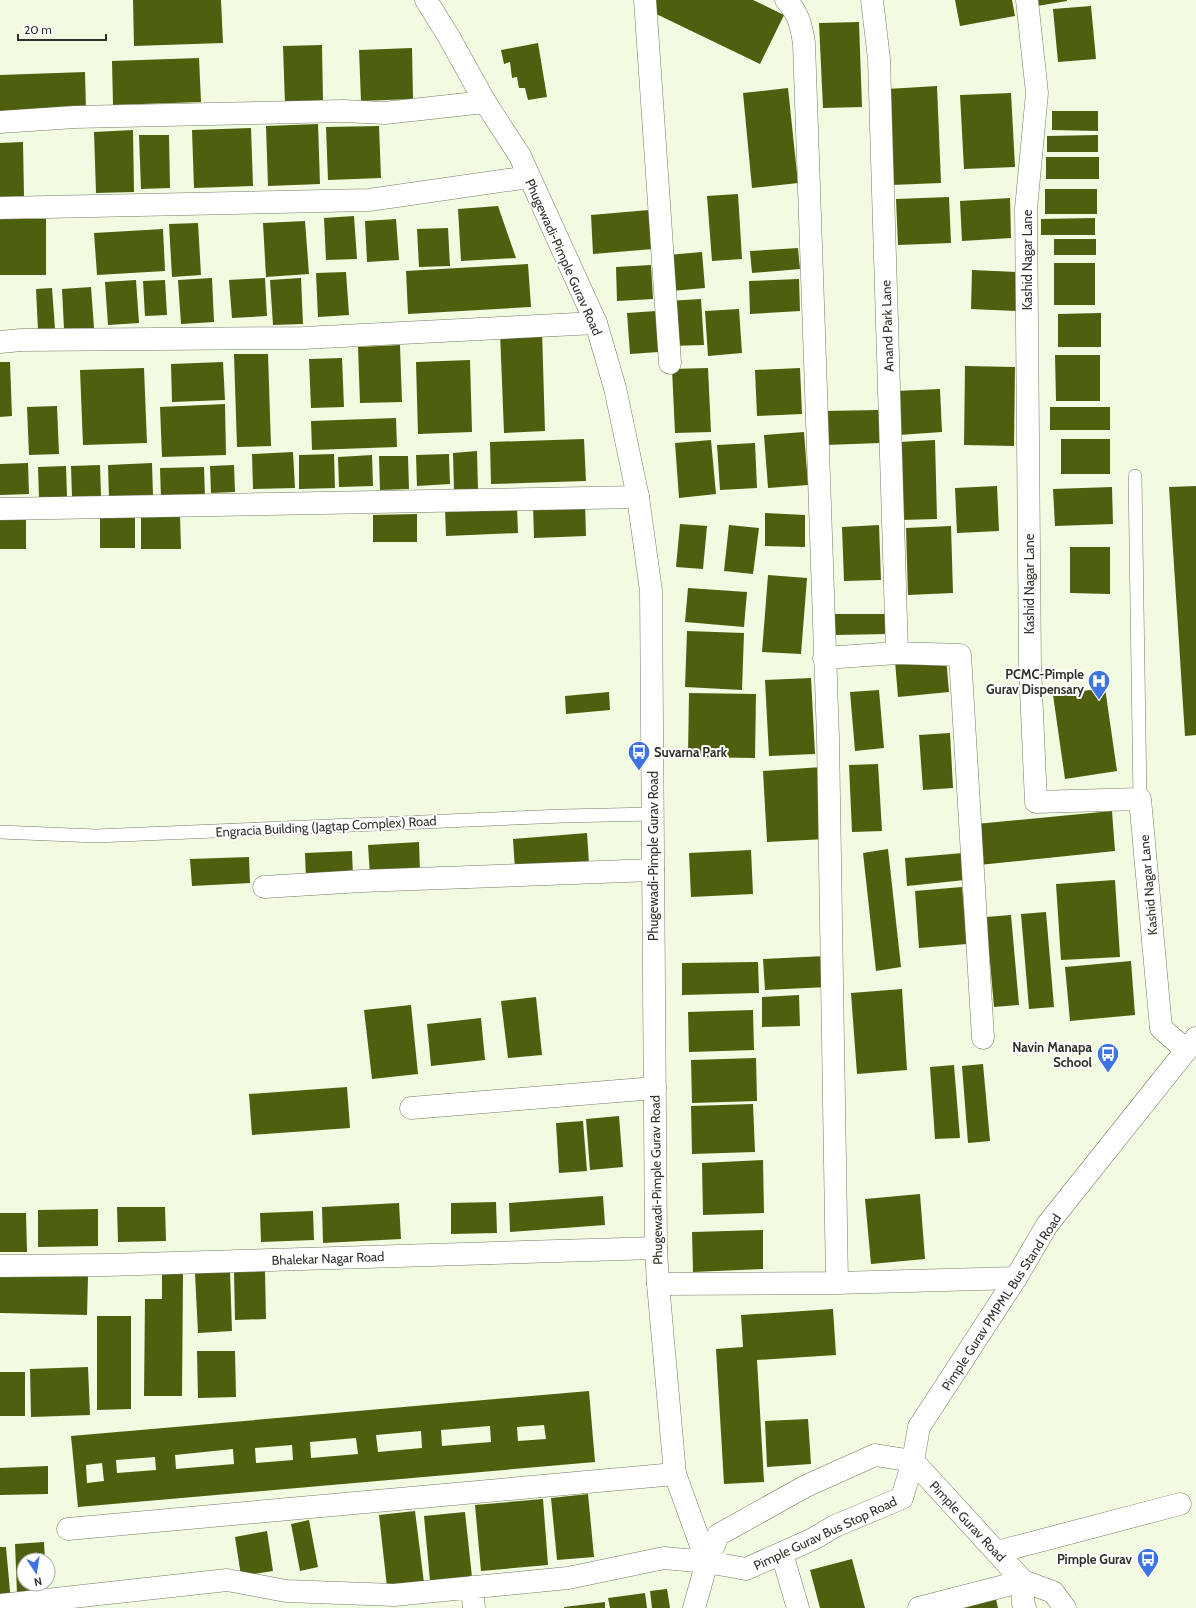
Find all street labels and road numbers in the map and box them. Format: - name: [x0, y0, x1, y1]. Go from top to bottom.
- street label: Phugewadi-Pimple Gurav Road: [522, 176, 606, 338]
- street label: Kashid Nagar Lane: [1019, 209, 1035, 310]
- street label: Anand Park Lane: [877, 279, 897, 372]
- street label: Kashid Nagar Lane: [1021, 533, 1037, 634]
- street label: Phugewadi-Pimple Gurav Road: [645, 771, 661, 941]
- street label: Engracia Building (Jagtap Complex) Road: [215, 812, 437, 840]
- street label: Kashid Nagar Lane: [1136, 834, 1160, 936]
- street label: Phugewadi-Pimple Gurav Road: [647, 1095, 665, 1265]
- street label: Pimple Gurav PMPML Bus Stand Road: [938, 1211, 1064, 1393]
- street label: Bhalekar Nagar Road: [271, 1248, 385, 1268]
- street label: Pimple Gurav Road: [927, 1477, 1009, 1565]
- street label: Pimple Gurav Bus Stop Road: [751, 1493, 899, 1573]

